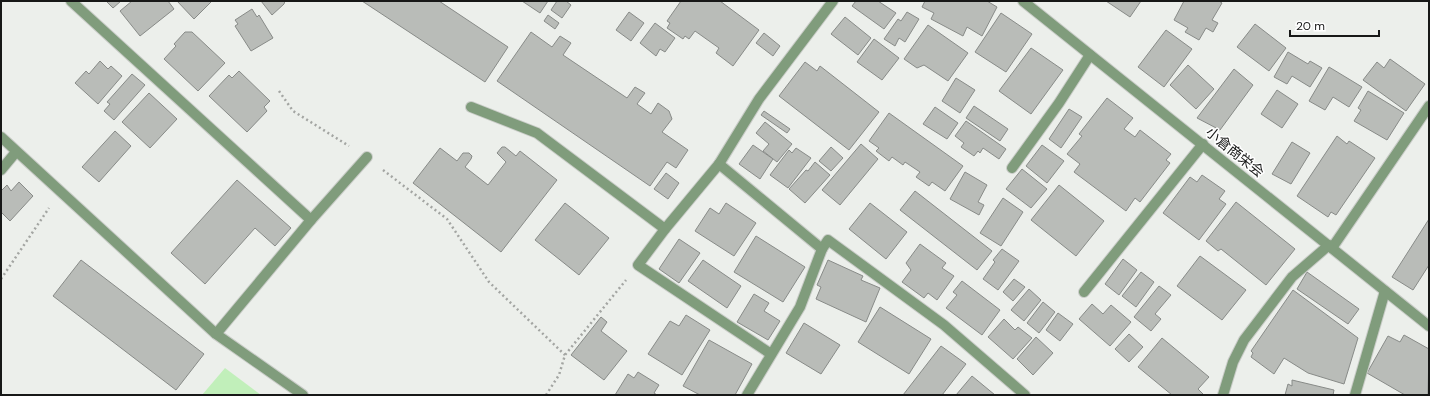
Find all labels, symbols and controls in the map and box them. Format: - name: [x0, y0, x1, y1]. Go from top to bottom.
- scale bar: [1290, 12, 1379, 38]
- text: 20 m: [1296, 18, 1325, 34]
- street label: 小倉商栄会: [1202, 123, 1268, 181]

